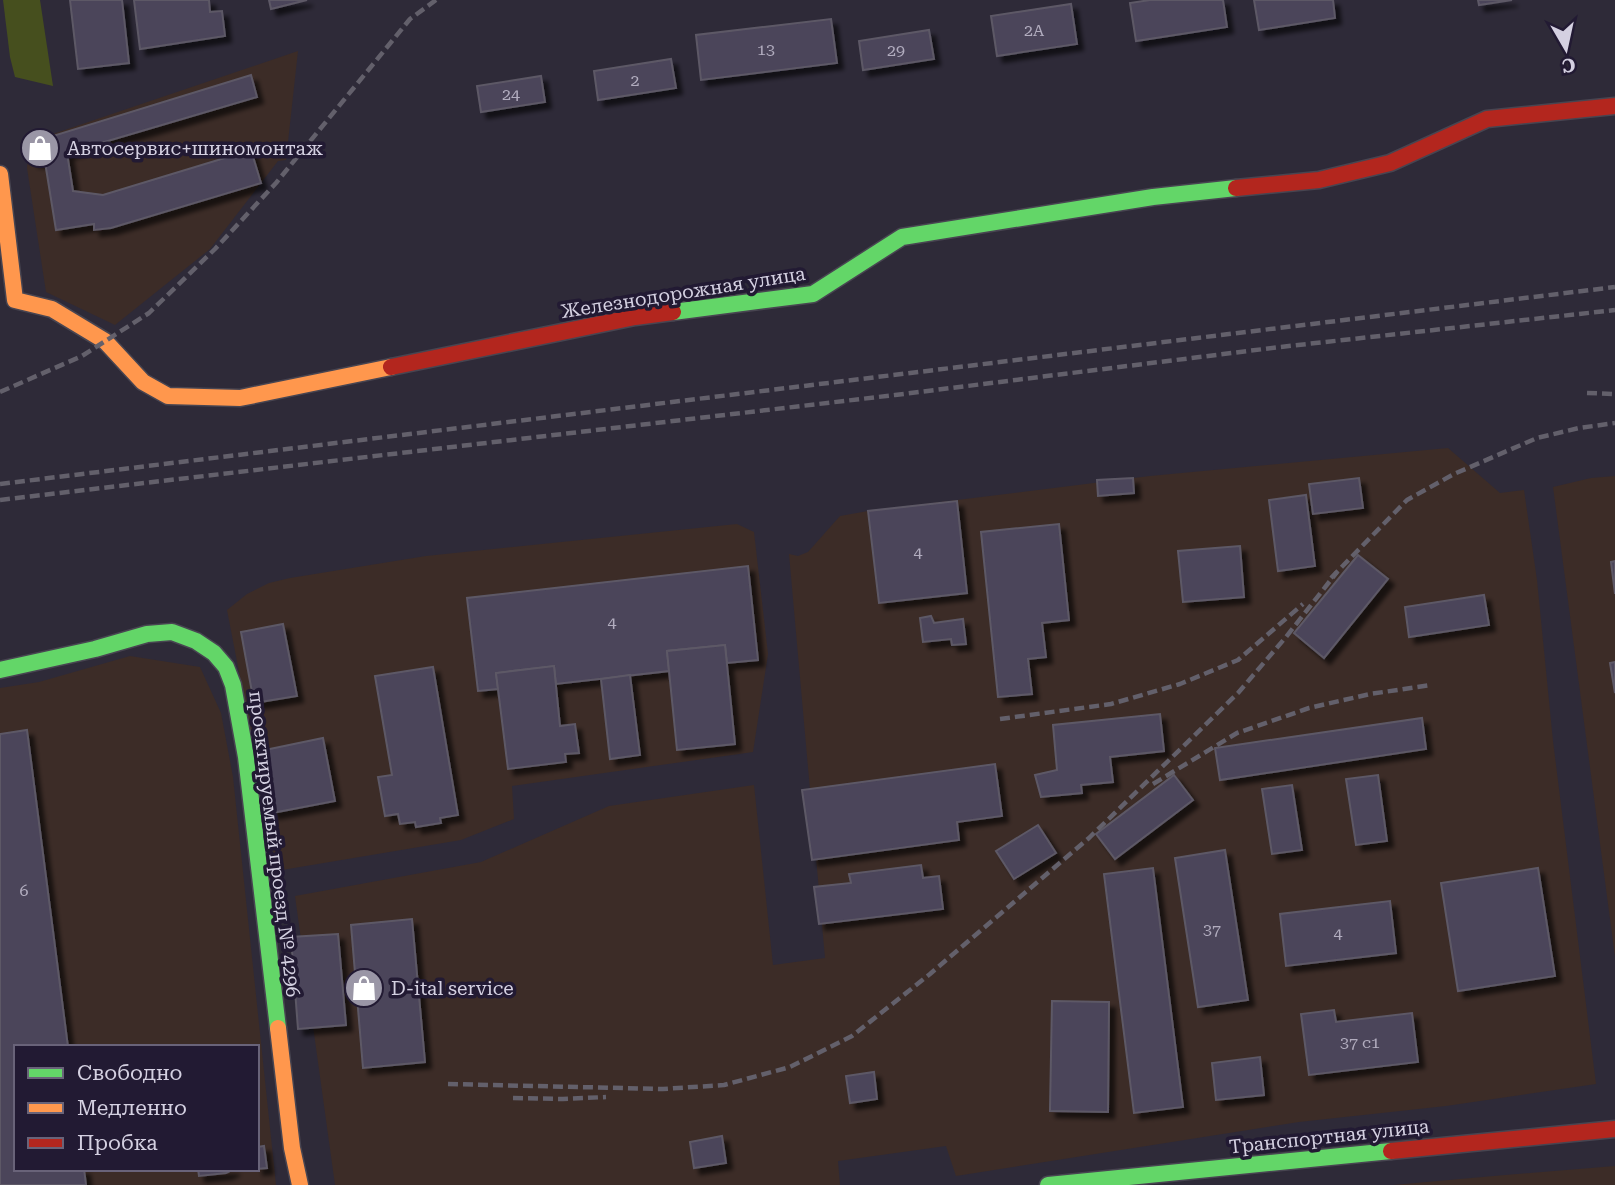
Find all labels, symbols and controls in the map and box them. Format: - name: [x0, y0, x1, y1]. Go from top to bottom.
- north arrow: [1531, 14, 1601, 84]
- house number: 2А: [1024, 21, 1045, 40]
- house number: 13: [757, 40, 775, 59]
- house number: 29: [887, 41, 905, 60]
- text: С: [1560, 53, 1577, 78]
- house number: 2: [631, 71, 640, 90]
- house number: 24: [502, 85, 520, 104]
- shop icon: Автосервис+шиномонтаж: [19, 127, 61, 169]
- place label: Автосервис+шиномонтаж: [67, 137, 323, 160]
- street label: Железнодорожная улица: [559, 262, 808, 323]
- house number: 4: [914, 543, 923, 562]
- house number: 4: [608, 613, 617, 632]
- street label: проектируемый проезд № 4296: [244, 690, 305, 998]
- house number: 6: [20, 881, 29, 900]
- house number: 37: [1203, 920, 1221, 939]
- house number: 4: [1334, 924, 1343, 943]
- shop icon: D-ital service: [343, 967, 385, 1009]
- place label: D-ital service: [391, 977, 514, 1000]
- house number: 37 с1: [1340, 1033, 1380, 1052]
- legend: [14, 1045, 259, 1171]
- text: Свободно: [77, 1061, 183, 1085]
- text: Медленно: [77, 1096, 187, 1120]
- street label: Транспортная улица: [1228, 1114, 1431, 1158]
- text: Пробка: [77, 1131, 158, 1155]

